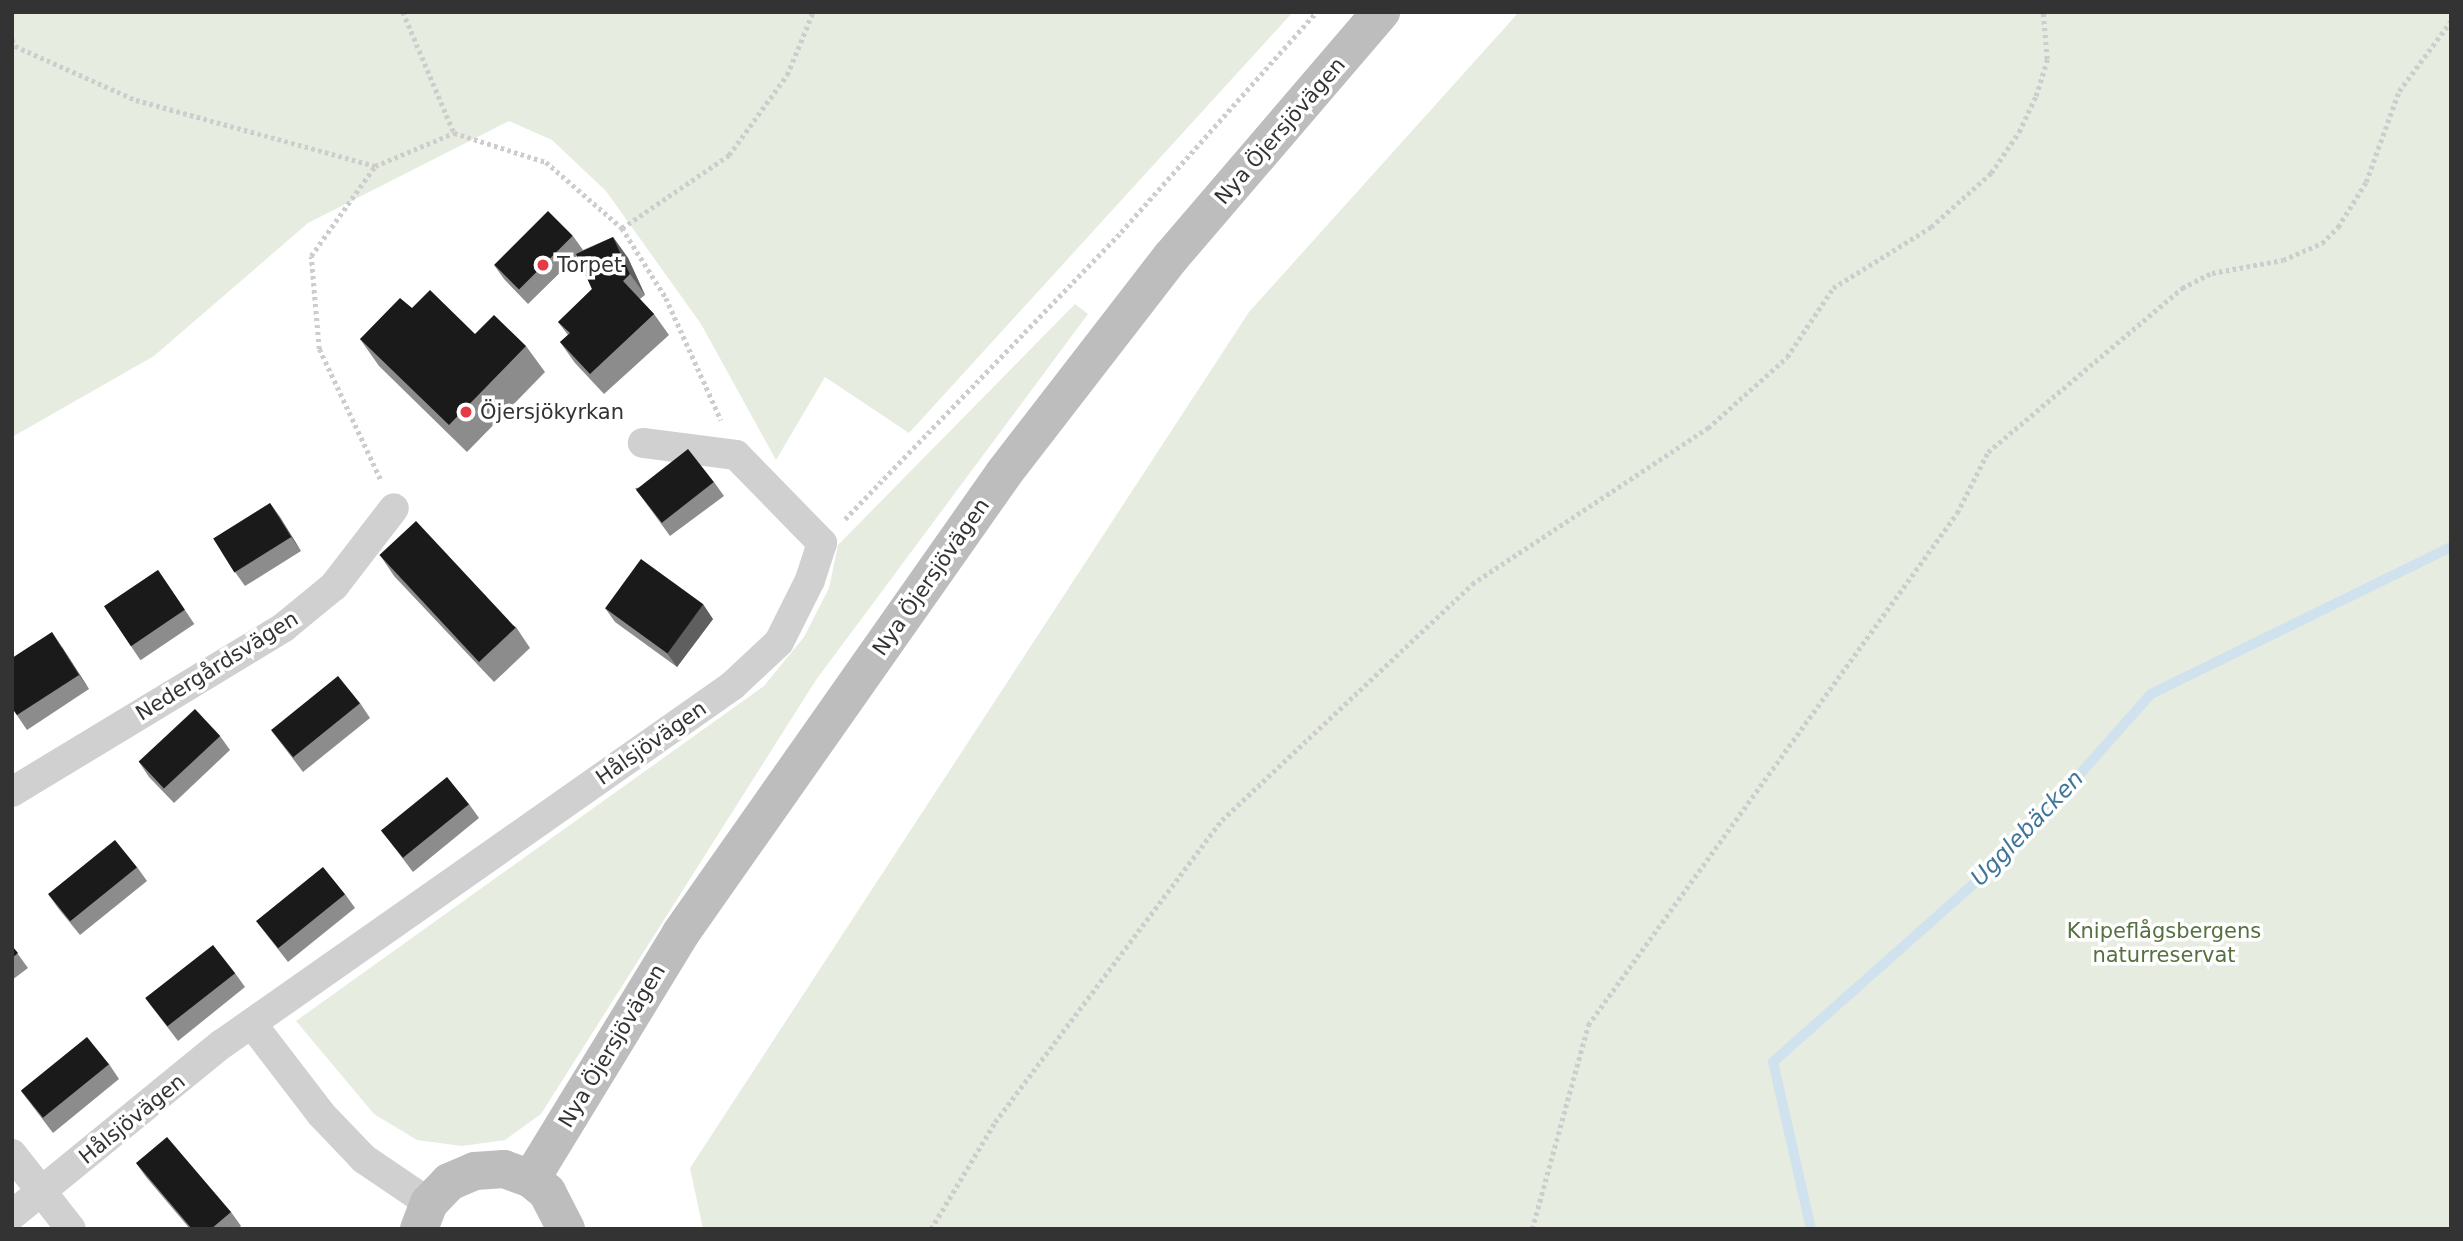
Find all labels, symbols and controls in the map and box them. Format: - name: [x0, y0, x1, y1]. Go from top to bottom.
- street label: Nya Öjersjövägen: [1209, 53, 1351, 209]
- place label: Torpet: [557, 252, 622, 278]
- marker: Torpet: [535, 257, 551, 273]
- place label: Öjersjökyrkan: [480, 399, 624, 425]
- marker: Öjersjökyrkan: [458, 404, 474, 420]
- street label: Nya Öjersjövägen: [867, 494, 995, 660]
- street label: Nedergårdsvägen: [131, 606, 303, 726]
- street label: Hålsjövägen: [591, 696, 711, 790]
- water label: Ugglebäcken: [1965, 764, 2089, 892]
- park label: Knipeflågsbergens naturreservat: [2067, 918, 2261, 968]
- street label: Nya Öjersjövägen: [553, 960, 671, 1132]
- street label: Hålsjövägen: [74, 1069, 190, 1169]

